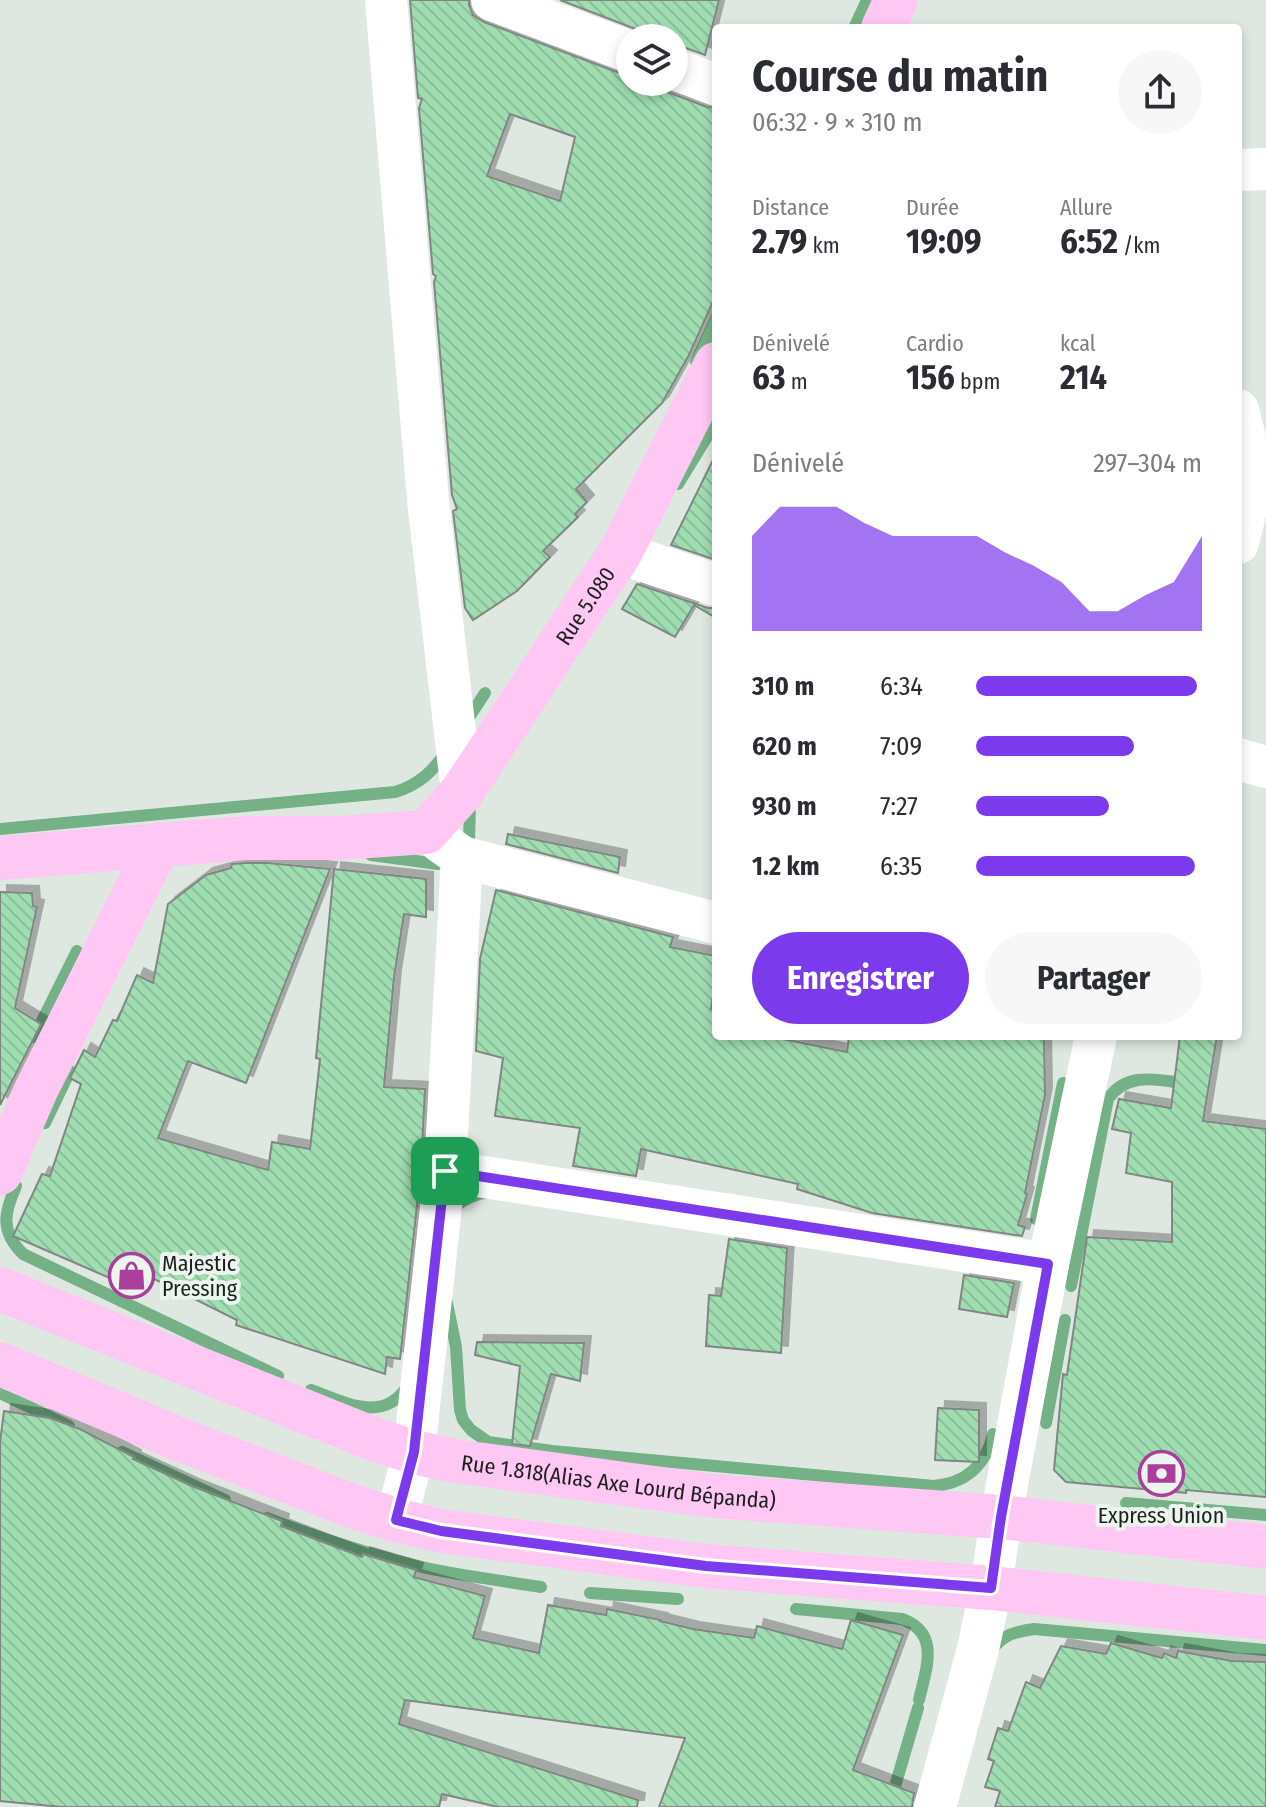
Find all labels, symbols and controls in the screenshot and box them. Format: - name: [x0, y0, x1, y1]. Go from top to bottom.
- map controls: [616, 24, 688, 96]
- button: layers: [616, 24, 688, 96]
- text: Course du matin: [752, 50, 1048, 103]
- button: share: [1118, 50, 1202, 134]
- text: 06:32 · 9 × 310 m: [752, 107, 922, 138]
- text: Distance: [752, 194, 829, 221]
- text: Durée: [906, 194, 959, 221]
- text: Allure: [1060, 194, 1113, 221]
- text: 2.79: [752, 221, 807, 262]
- text: 19:09: [906, 221, 982, 262]
- text: 6:52: [1060, 221, 1118, 262]
- text: km: [807, 232, 840, 259]
- text: /km: [1118, 232, 1161, 259]
- text: Dénivelé: [752, 330, 830, 357]
- text: Cardio: [906, 330, 964, 357]
- text: kcal: [1060, 330, 1096, 357]
- text: 63: [752, 357, 786, 398]
- text: 156: [906, 357, 955, 398]
- text: 214: [1060, 357, 1107, 398]
- text: m: [786, 368, 808, 395]
- text: bpm: [955, 368, 1000, 395]
- text: Dénivelé: [752, 448, 844, 479]
- text: 297–304 m: [1093, 448, 1202, 479]
- street label: Rue 5.080: [550, 562, 621, 650]
- text: 310 m: [752, 671, 814, 702]
- text: 6:34: [880, 671, 923, 702]
- text: 620 m: [752, 731, 817, 762]
- text: 7:09: [880, 731, 922, 762]
- text: 930 m: [752, 791, 817, 822]
- text: 7:27: [880, 791, 918, 822]
- text: 1.2 km: [752, 851, 819, 882]
- text: 6:35: [880, 851, 922, 882]
- button: Enregistrer: [752, 932, 969, 1024]
- button: Partager: [985, 932, 1202, 1024]
- pin: [411, 1137, 479, 1205]
- icon: arrive: [423, 1149, 467, 1193]
- place label: Majestic Pressing: [162, 1250, 238, 1302]
- shop icon: Majestic Pressing: [107, 1252, 155, 1300]
- street label: Rue 1.818(Alias Axe Lourd Bépanda): [460, 1449, 777, 1515]
- bank icon: Express Union: [1137, 1450, 1185, 1498]
- place label: Express Union: [1098, 1502, 1224, 1529]

